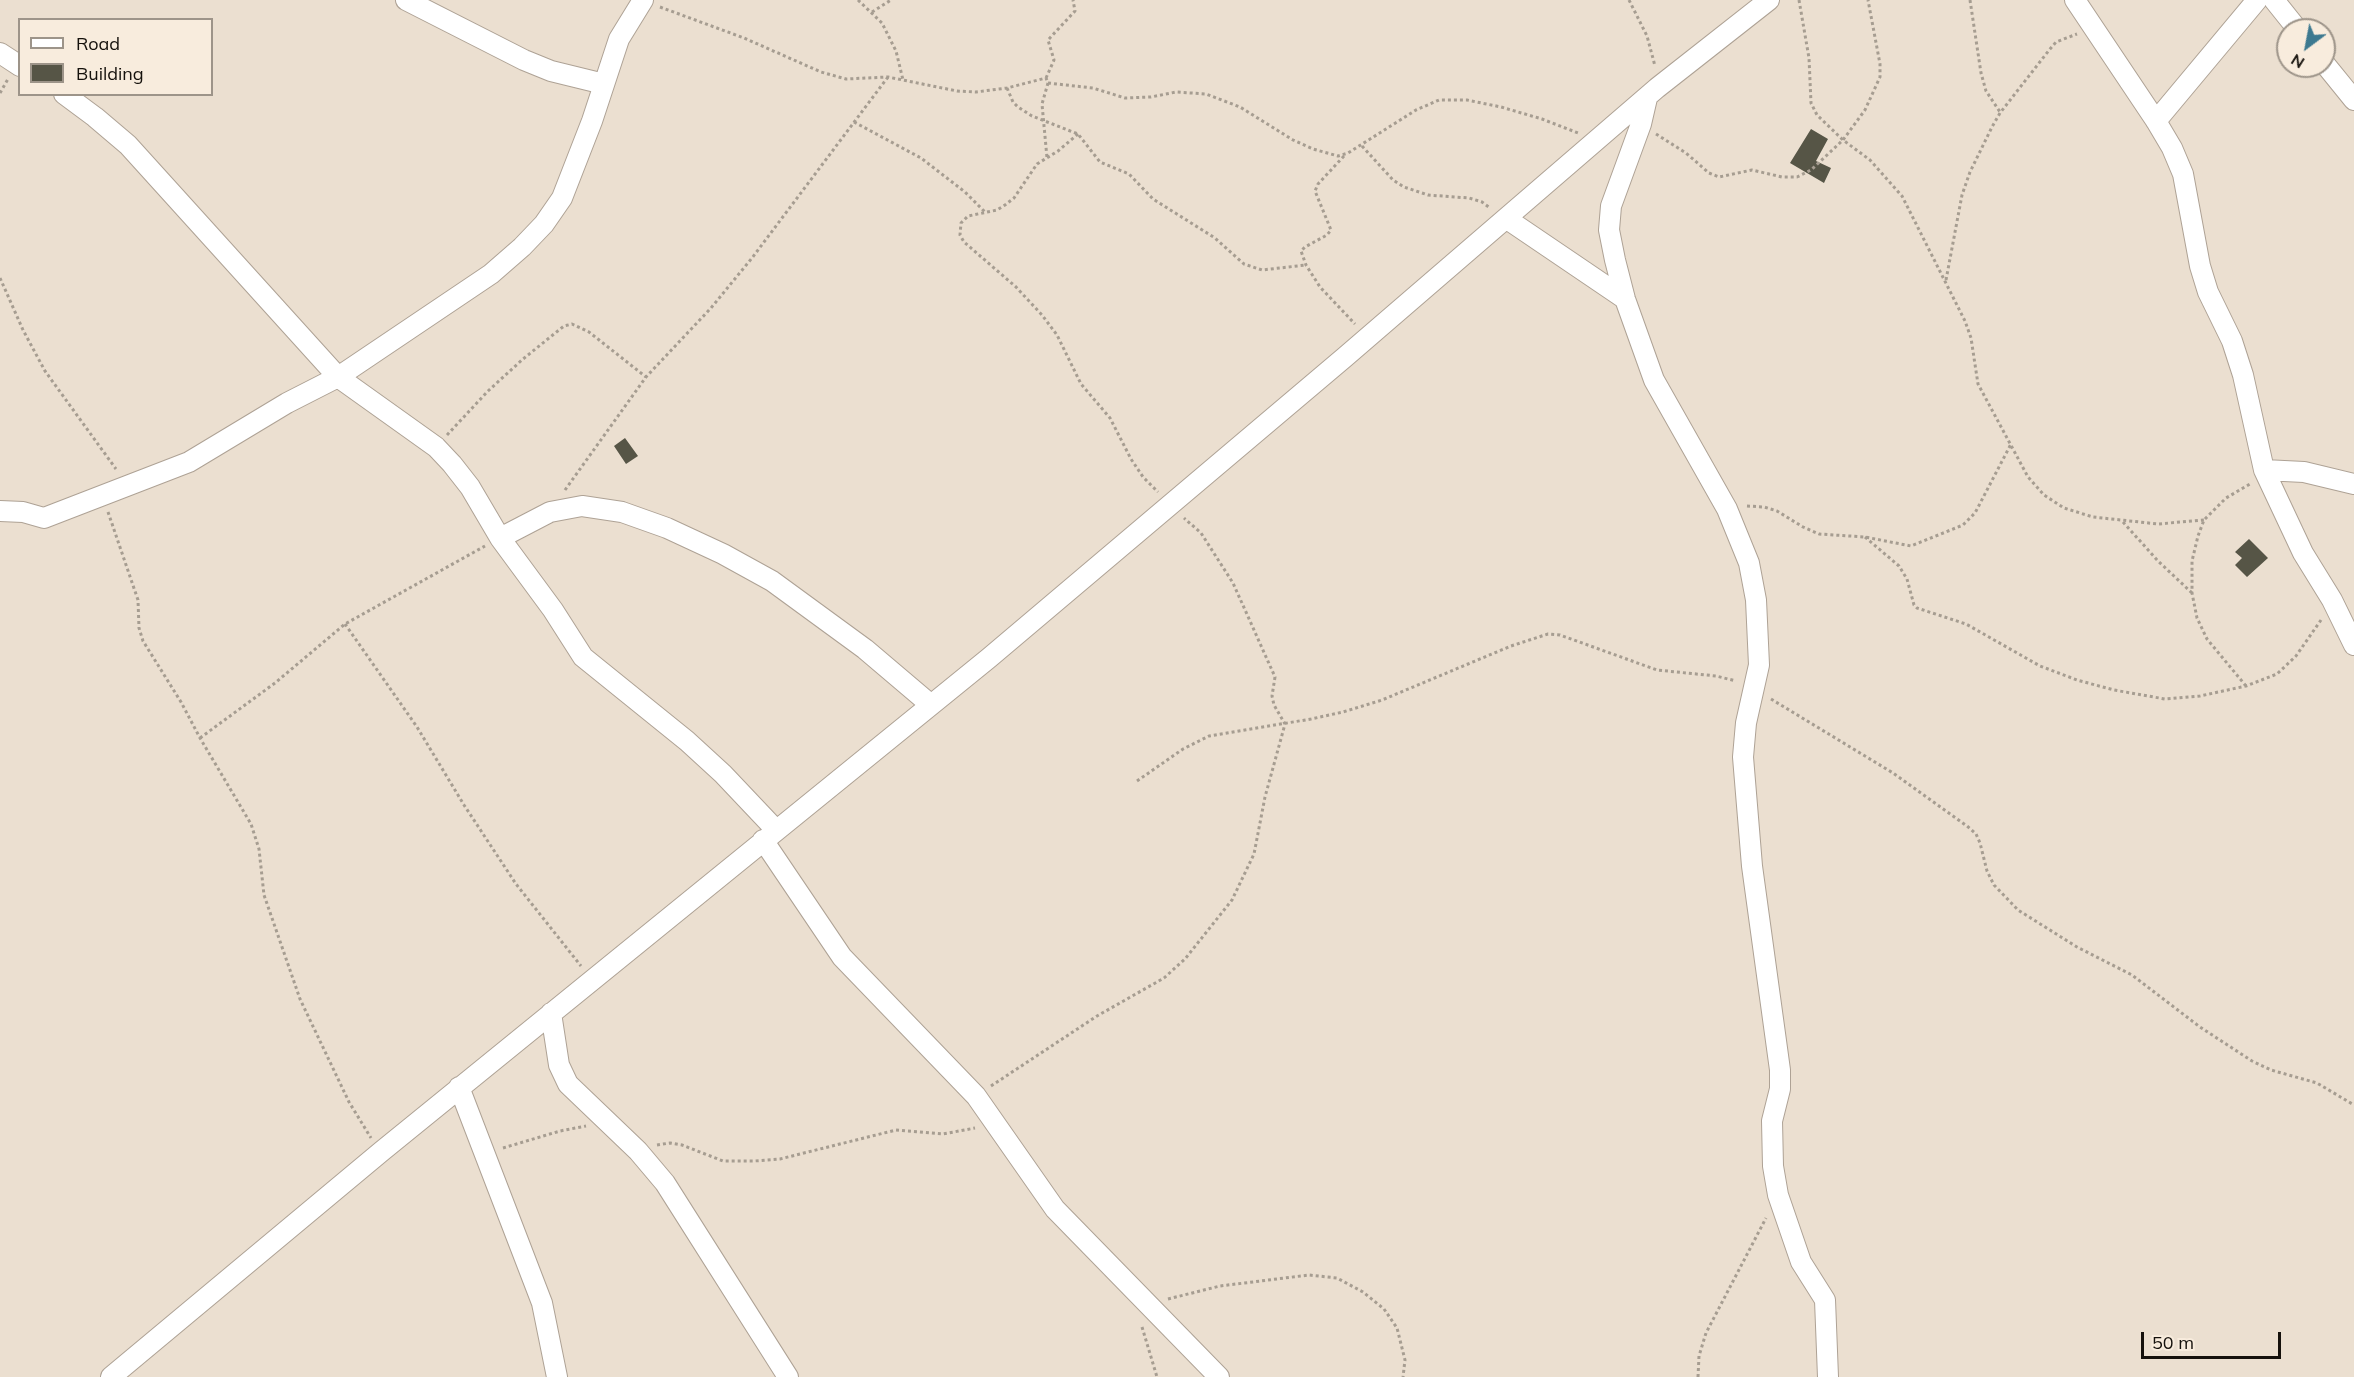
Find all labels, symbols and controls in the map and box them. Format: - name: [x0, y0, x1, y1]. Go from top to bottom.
- legend: [18, 18, 213, 96]
- north arrow: [2276, 18, 2336, 78]
- text: Road: [76, 32, 120, 55]
- text: N: [2287, 50, 2308, 73]
- text: Building: [76, 62, 144, 85]
- scale bar: [2144, 1320, 2284, 1358]
- text: 50 m: [2152, 1331, 2194, 1354]

